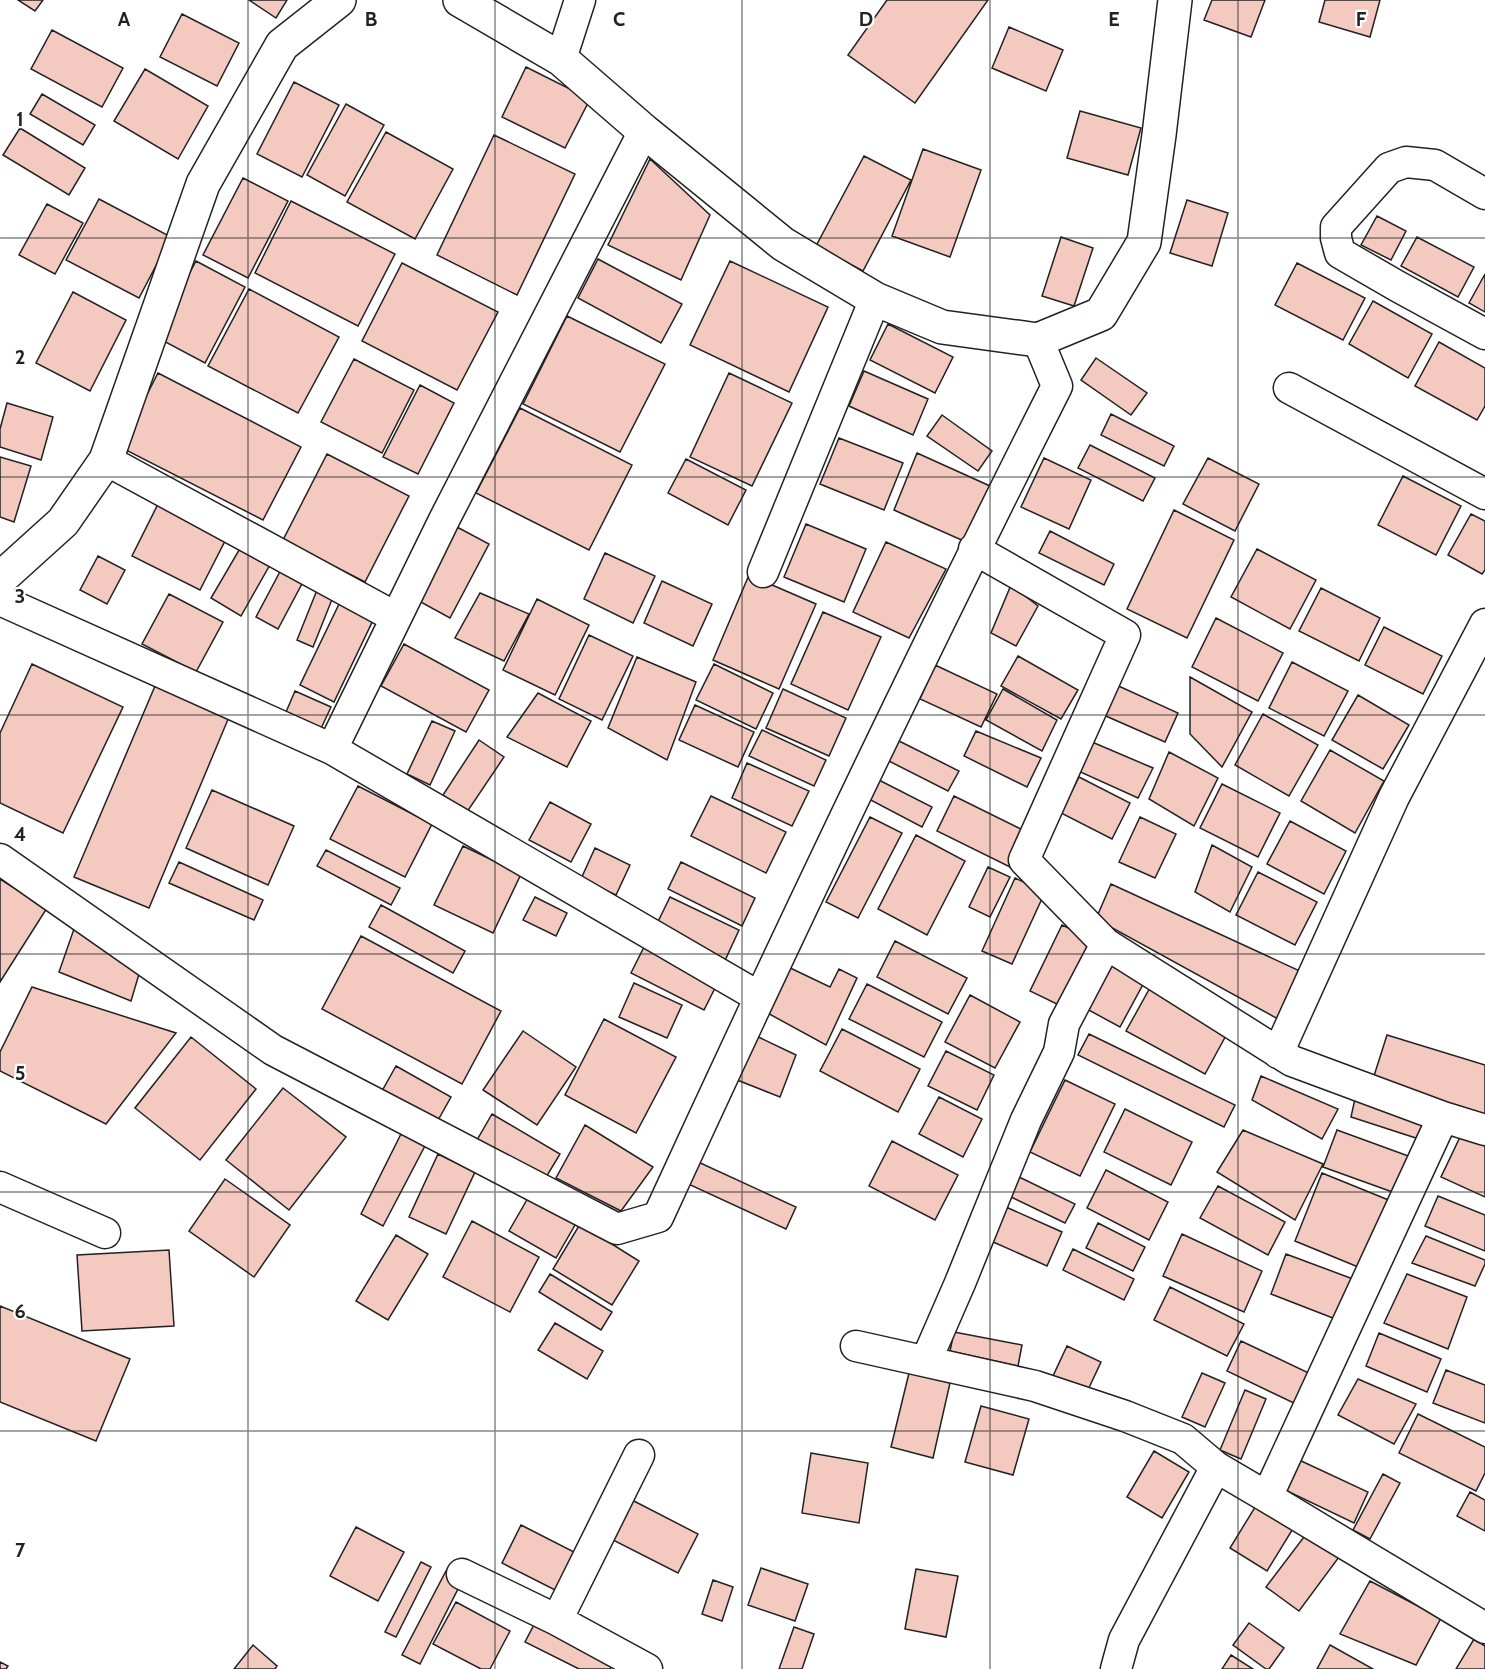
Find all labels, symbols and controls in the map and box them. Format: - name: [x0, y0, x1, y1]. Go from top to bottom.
- text: A: [118, 7, 131, 31]
- text: B: [365, 7, 377, 31]
- text: C: [613, 7, 625, 31]
- text: D: [859, 7, 873, 31]
- text: E: [1108, 7, 1120, 31]
- text: F: [1356, 7, 1367, 31]
- text: 1: [16, 107, 24, 131]
- text: 2: [15, 345, 25, 369]
- text: 3: [15, 584, 25, 608]
- text: 4: [14, 822, 26, 846]
- text: 5: [15, 1061, 25, 1085]
- text: 6: [14, 1299, 26, 1323]
- text: 7: [15, 1538, 26, 1562]

